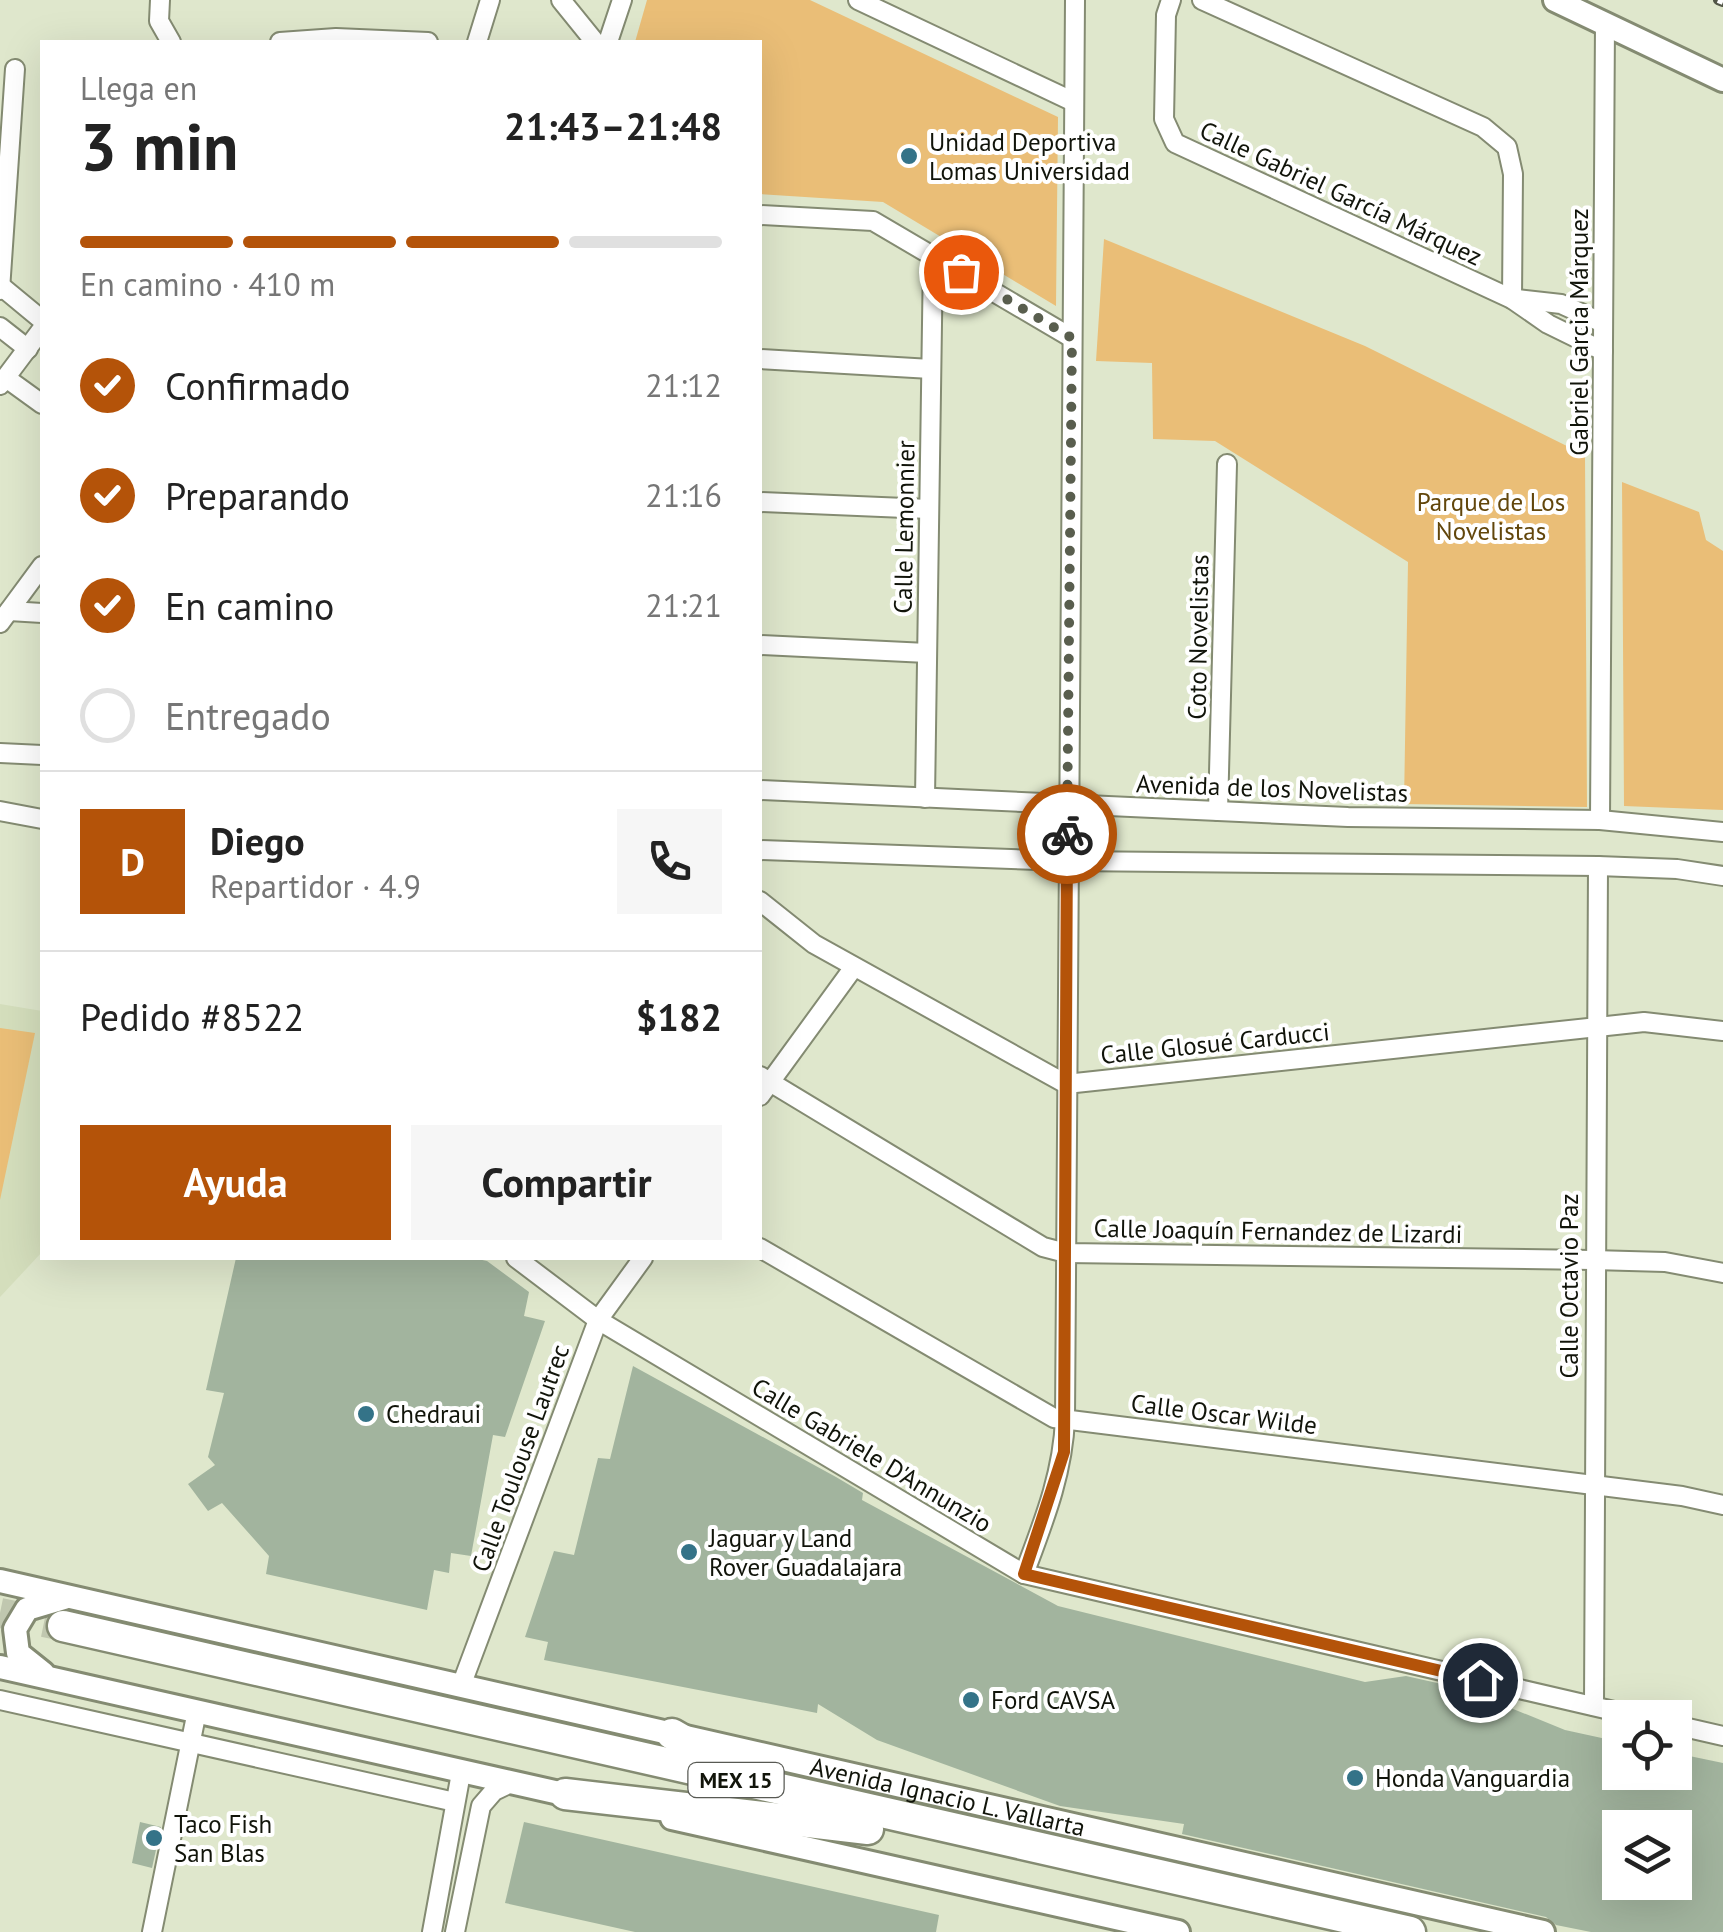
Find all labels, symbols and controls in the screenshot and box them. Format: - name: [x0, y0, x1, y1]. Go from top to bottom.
- text: Llega en: [80, 67, 197, 109]
- text: 21:43–21:48: [504, 101, 722, 150]
- text: 3 min: [80, 104, 239, 188]
- street label: Calle Gabriel García Márquez: [1195, 113, 1487, 273]
- place label: Unidad Deportiva Lomas Universidad: [929, 126, 1130, 187]
- marker: Unidad Deportiva Lomas Universidad: [898, 145, 920, 167]
- street label: Gabriel Garcia Márquez: [1563, 208, 1595, 456]
- pin: [919, 230, 1004, 315]
- icon: bag: [934, 245, 989, 300]
- text: En camino · 410 m: [80, 263, 335, 305]
- icon: check: [80, 358, 135, 413]
- text: Confirmado: [165, 361, 350, 410]
- text: 21:12: [645, 364, 722, 406]
- street label: Calle Lemonnier: [886, 440, 922, 614]
- icon: check: [80, 468, 135, 523]
- text: Preparando: [165, 471, 350, 520]
- text: 21:16: [645, 474, 722, 516]
- park label: Parque de Los Novelistas: [1417, 486, 1565, 547]
- street label: Coto Novelistas: [1181, 554, 1215, 720]
- icon: check: [80, 578, 135, 633]
- text: En camino: [165, 581, 334, 630]
- text: 21:21: [645, 584, 722, 626]
- text: Entregado: [165, 691, 331, 740]
- street label: Avenida de los Novelistas: [1135, 767, 1409, 809]
- courier: [1017, 784, 1117, 884]
- icon: bike: [1040, 807, 1095, 862]
- button: phone: [617, 809, 722, 914]
- text: Diego: [210, 816, 305, 865]
- text: D: [120, 837, 145, 886]
- text: Repartidor · 4.9: [210, 865, 421, 907]
- text: Pedido #8522: [80, 992, 304, 1041]
- text: $182: [636, 992, 722, 1041]
- street label: Calle Glosué Carducci: [1099, 1015, 1331, 1071]
- button: Ayuda: [80, 1125, 391, 1240]
- button: Compartir: [411, 1125, 722, 1240]
- street label: Calle Octavio Paz: [1553, 1194, 1585, 1378]
- street label: Calle Joaquín Fernandez de Lizardi: [1093, 1212, 1463, 1250]
- street label: Calle Toulouse Lautrec: [464, 1340, 576, 1576]
- street label: Calle Gabriele D'Annunzio: [746, 1371, 998, 1539]
- street label: Calle Oscar Wilde: [1129, 1387, 1319, 1441]
- place label: Chedraui: [386, 1398, 481, 1430]
- marker: Chedraui: [355, 1403, 377, 1425]
- place label: Jaguar y Land Rover Guadalajara: [708, 1522, 902, 1583]
- marker: Jaguar y Land Rover Guadalajara: [678, 1541, 700, 1563]
- pin: [1438, 1638, 1523, 1723]
- icon: home: [1453, 1653, 1508, 1708]
- place label: Ford CAVSA: [991, 1684, 1116, 1716]
- marker: Ford CAVSA: [960, 1689, 982, 1711]
- map controls: [1602, 1700, 1692, 1900]
- button: locate: [1602, 1700, 1692, 1790]
- street label: Avenida Ignacio L. Vallarta: [807, 1750, 1088, 1843]
- place label: Honda Vanguardia: [1375, 1762, 1570, 1794]
- road number: MEX 15: [688, 1763, 784, 1797]
- marker: Honda Vanguardia: [1344, 1767, 1366, 1789]
- place label: Taco Fish San Blas: [174, 1808, 272, 1869]
- button: layers: [1602, 1810, 1692, 1900]
- marker: Taco Fish San Blas: [143, 1827, 165, 1849]

